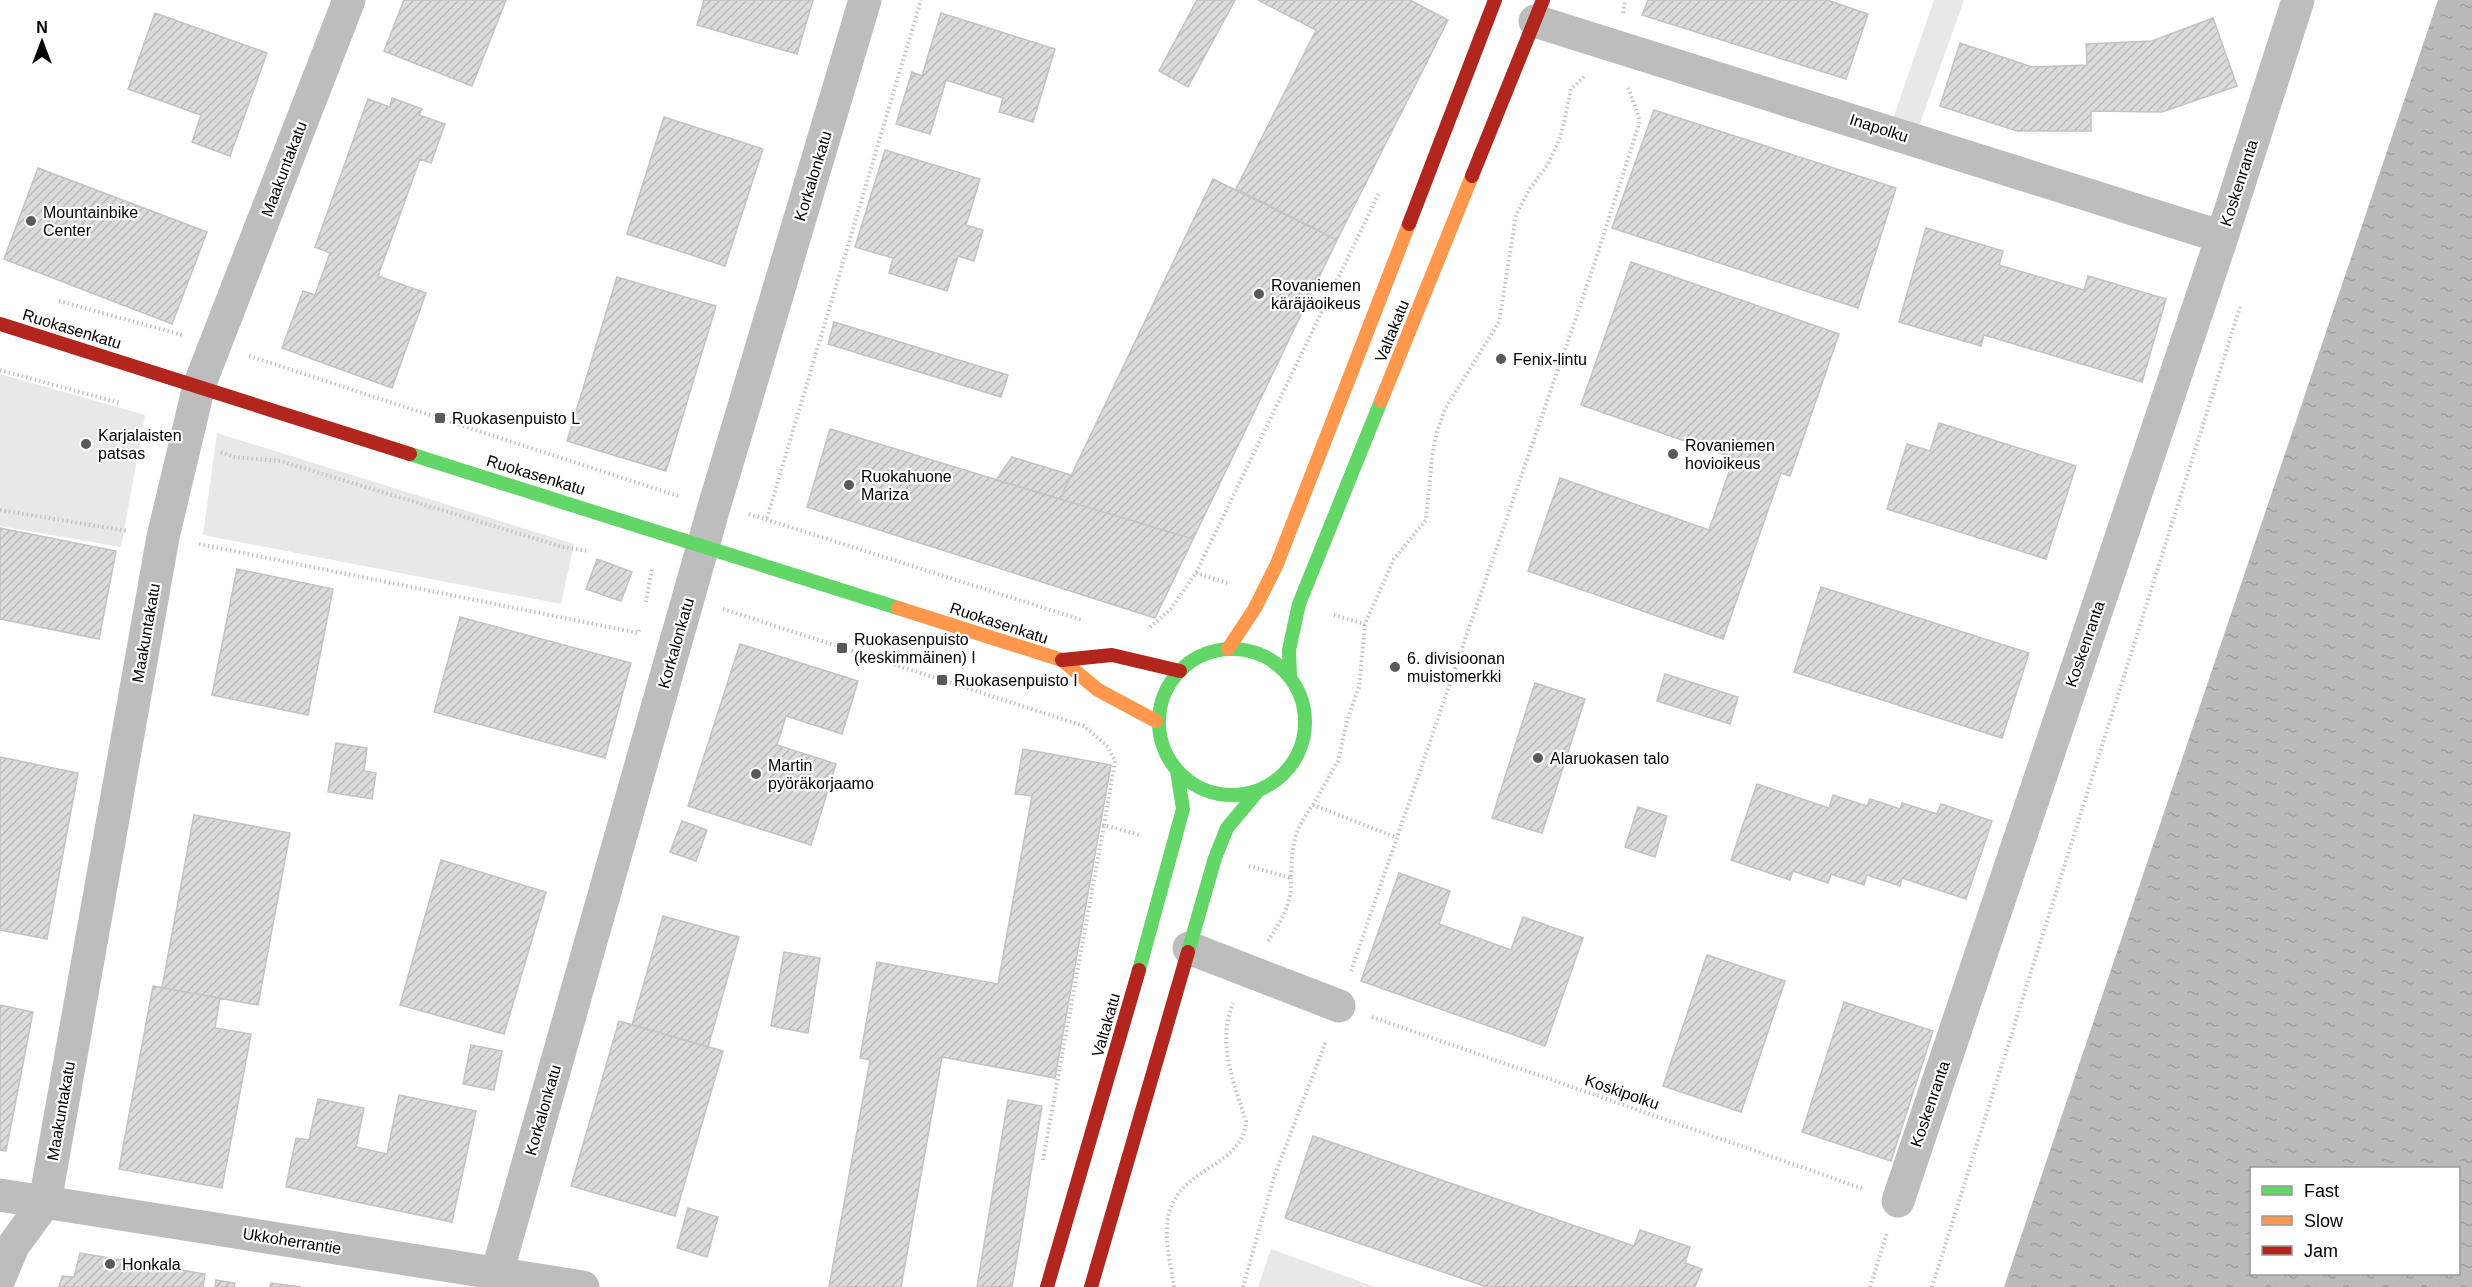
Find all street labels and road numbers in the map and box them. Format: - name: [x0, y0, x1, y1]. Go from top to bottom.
- street label: Inapolku: [1848, 111, 1910, 145]
- street label: Maakuntakatu: [258, 119, 310, 219]
- street label: Korkalonkatu: [791, 129, 835, 223]
- street label: Koskenranta: [2217, 138, 2261, 228]
- street label: Valtakatu: [1372, 297, 1412, 365]
- street label: Ruokasenkatu: [21, 306, 123, 352]
- street label: Ruokasenkatu: [485, 452, 587, 498]
- street label: Maakuntakatu: [129, 582, 163, 684]
- street label: Korkalonkatu: [655, 596, 697, 690]
- street label: Ruokasenkatu: [948, 599, 1050, 647]
- street label: Koskenranta: [2062, 599, 2108, 689]
- street label: Valtakatu: [1089, 991, 1123, 1059]
- street label: Koskenranta: [1907, 1059, 1953, 1149]
- street label: Maakuntakatu: [44, 1060, 78, 1162]
- street label: Korkalonkatu: [522, 1063, 564, 1157]
- street label: Koskipolku: [1583, 1071, 1661, 1113]
- street label: Ukkoherrantie: [241, 1225, 343, 1257]

